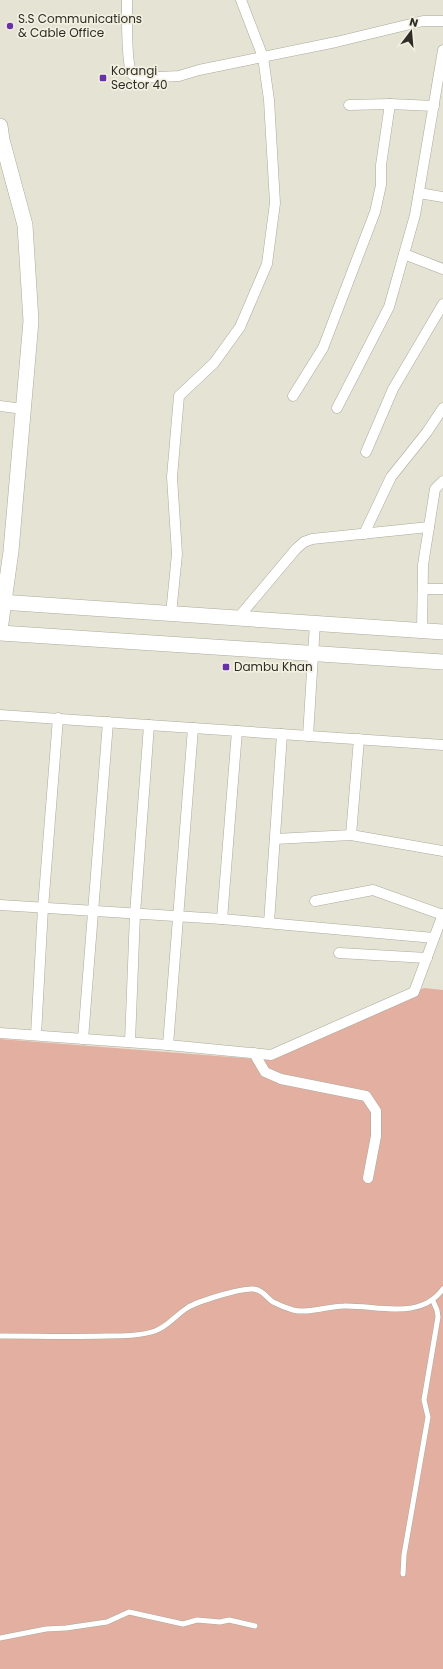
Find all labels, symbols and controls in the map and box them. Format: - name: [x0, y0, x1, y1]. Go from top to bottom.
- place label: S.S Communications & Cable Office: [18, 10, 142, 41]
- north arrow: [391, 12, 431, 52]
- text: N: [408, 14, 420, 31]
- marker: S.S Communications & Cable Office: [5, 21, 15, 31]
- place label: Korangi Sector 40: [111, 62, 168, 93]
- marker: Korangi Sector 40: [98, 73, 108, 83]
- place label: Dambu Khan: [234, 658, 313, 675]
- marker: Dambu Khan: [221, 662, 231, 672]

